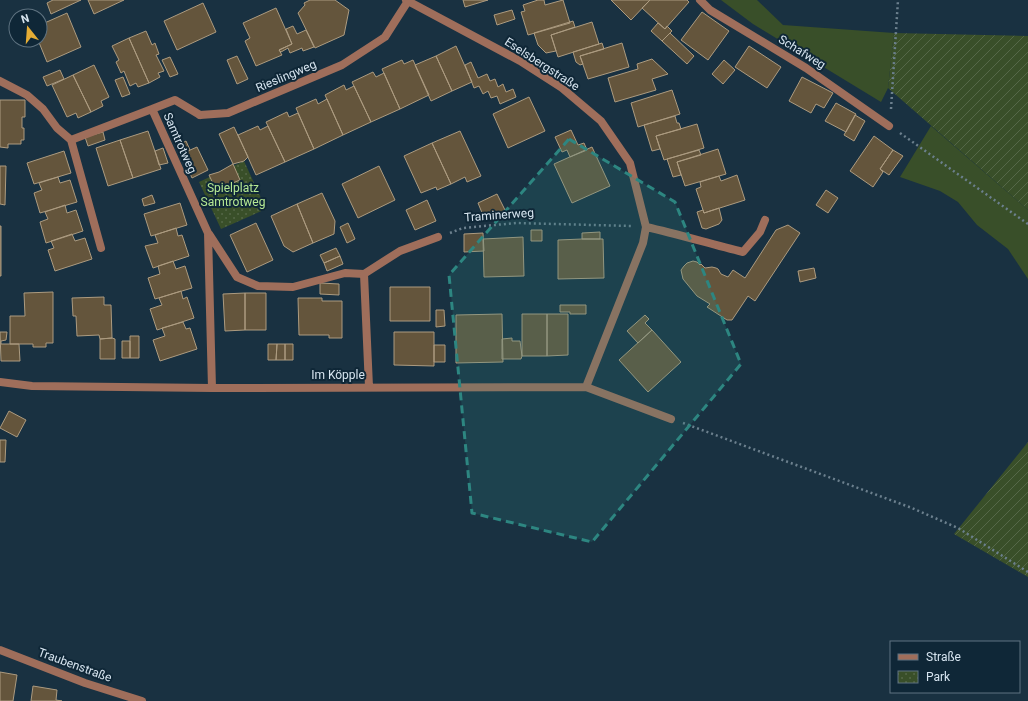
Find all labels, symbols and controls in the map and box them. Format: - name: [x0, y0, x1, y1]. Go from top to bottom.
- north arrow: [8, 8, 48, 48]
- text: N: [20, 11, 31, 26]
- street label: Schafweg: [776, 32, 828, 72]
- street label: Eselsbergstraße: [502, 35, 582, 93]
- street label: Rieslingweg: [254, 57, 318, 95]
- street label: Samtrotweg: [160, 110, 200, 176]
- park label: Spielplatz Samtrotweg: [201, 181, 265, 209]
- street label: Traminerweg: [464, 206, 534, 224]
- street label: Im Köpple: [311, 368, 365, 382]
- legend: [890, 641, 1020, 693]
- street label: Traubenstraße: [36, 645, 114, 685]
- text: Straße: [926, 650, 961, 664]
- text: Park: [926, 670, 951, 684]

